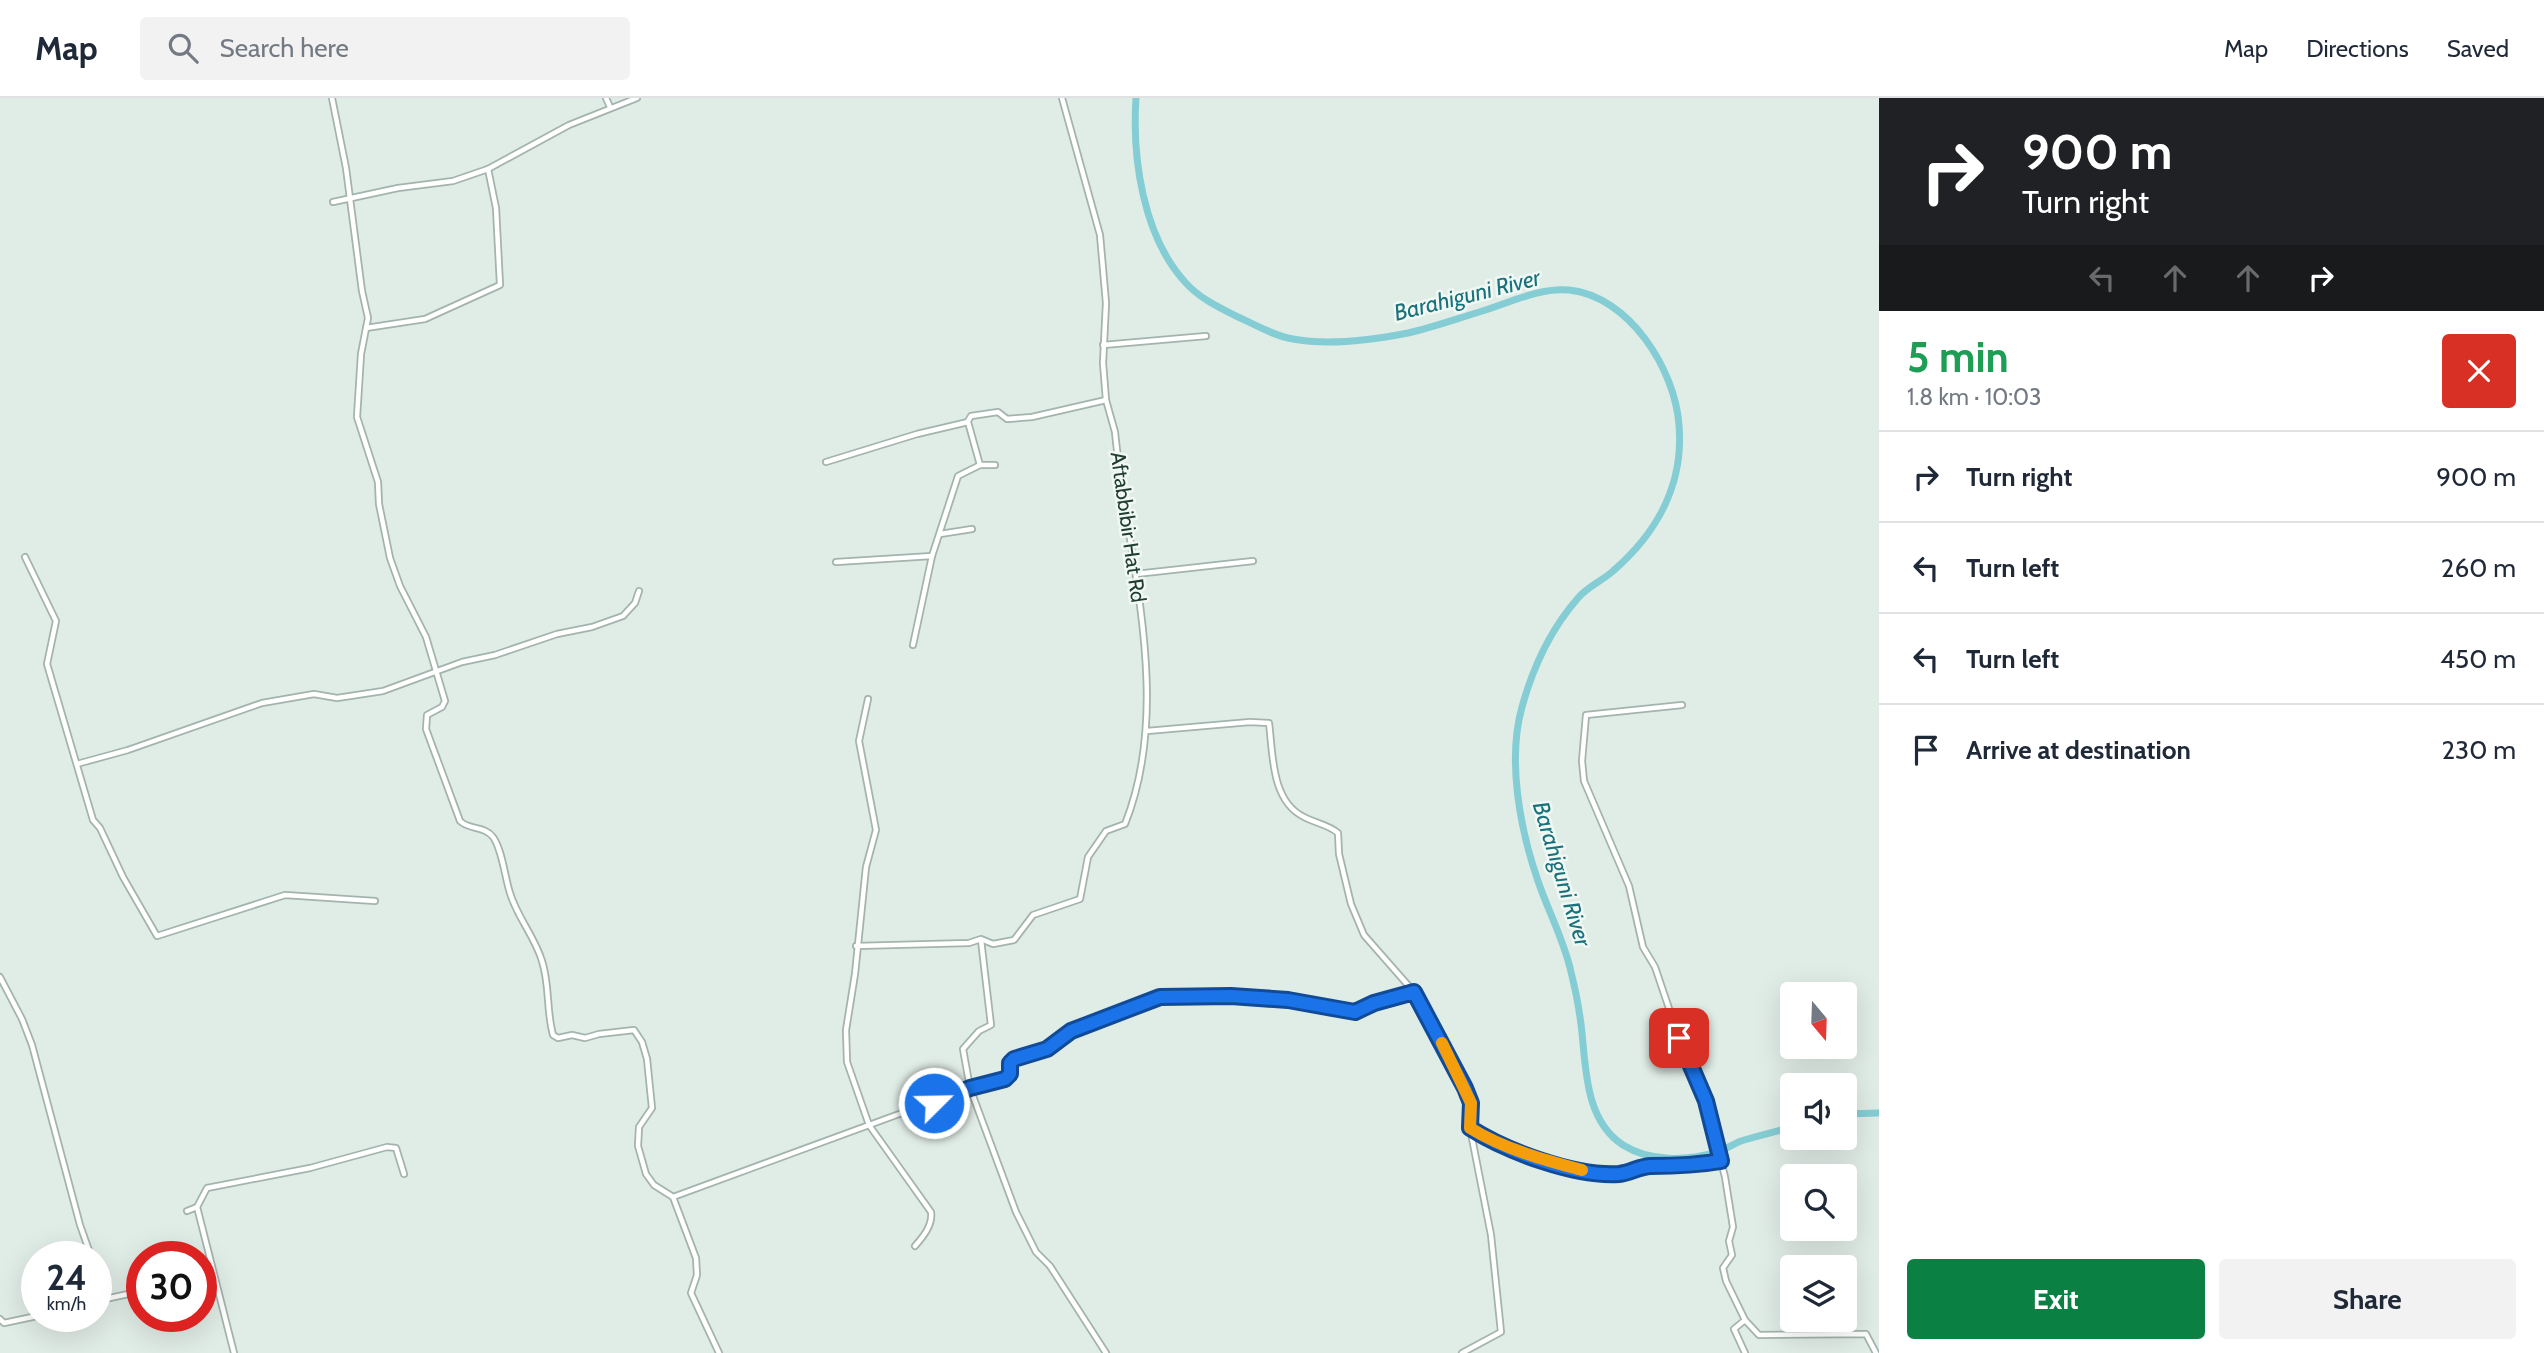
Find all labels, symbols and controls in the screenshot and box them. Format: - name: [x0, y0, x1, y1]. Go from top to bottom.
- search box: [140, 17, 630, 80]
- text: Map: [35, 28, 98, 68]
- icon: search: [164, 29, 202, 67]
- text: Search here: [220, 32, 349, 64]
- text: Map: [2224, 34, 2268, 63]
- text: Directions: [2306, 34, 2409, 63]
- text: Saved: [2447, 34, 2509, 63]
- text: 900 m: [2022, 122, 2172, 181]
- icon: right: [1907, 126, 1998, 217]
- text: Turn right: [2022, 182, 2149, 221]
- icon: left: [2083, 259, 2121, 297]
- icon: ahead: [2156, 259, 2194, 297]
- icon: ahead: [2229, 259, 2267, 297]
- icon: right: [2302, 259, 2340, 297]
- water label: Barahiguni River: [1391, 263, 1544, 327]
- text: 5 min: [1907, 331, 2009, 383]
- button: close: [2442, 334, 2516, 408]
- text: 1.8 km · 10:03: [1907, 383, 2042, 411]
- street label: Aftabbibir Hat Rd: [1106, 450, 1151, 604]
- icon: right: [1907, 458, 1945, 496]
- text: Turn right: [1966, 461, 2072, 493]
- text: 900 m: [2436, 461, 2516, 493]
- icon: left: [1907, 549, 1945, 587]
- text: Turn left: [1966, 552, 2059, 584]
- text: 260 m: [2441, 552, 2516, 584]
- icon: left: [1907, 640, 1945, 678]
- text: Turn left: [1966, 643, 2059, 675]
- text: 450 m: [2440, 643, 2516, 675]
- icon: arrive: [1907, 731, 1945, 769]
- text: Arrive at destination: [1966, 734, 2191, 766]
- text: 230 m: [2442, 734, 2516, 766]
- water label: Barahiguni River: [1527, 798, 1598, 951]
- north arrow: [1780, 982, 1857, 1059]
- map controls: [1780, 982, 1857, 1332]
- pin: [1649, 1008, 1709, 1068]
- icon: arrive: [1660, 1019, 1698, 1057]
- position arrow: [897, 1066, 971, 1140]
- button: sound: [1780, 1073, 1857, 1150]
- button: search: [1780, 1164, 1857, 1241]
- speed limit sign: 30: [126, 1241, 217, 1332]
- button: layers: [1780, 1255, 1857, 1332]
- text: 24: [46, 1256, 87, 1299]
- button: Exit: [1907, 1259, 2205, 1339]
- button: Share: [2219, 1259, 2516, 1339]
- text: km/h: [47, 1293, 86, 1315]

